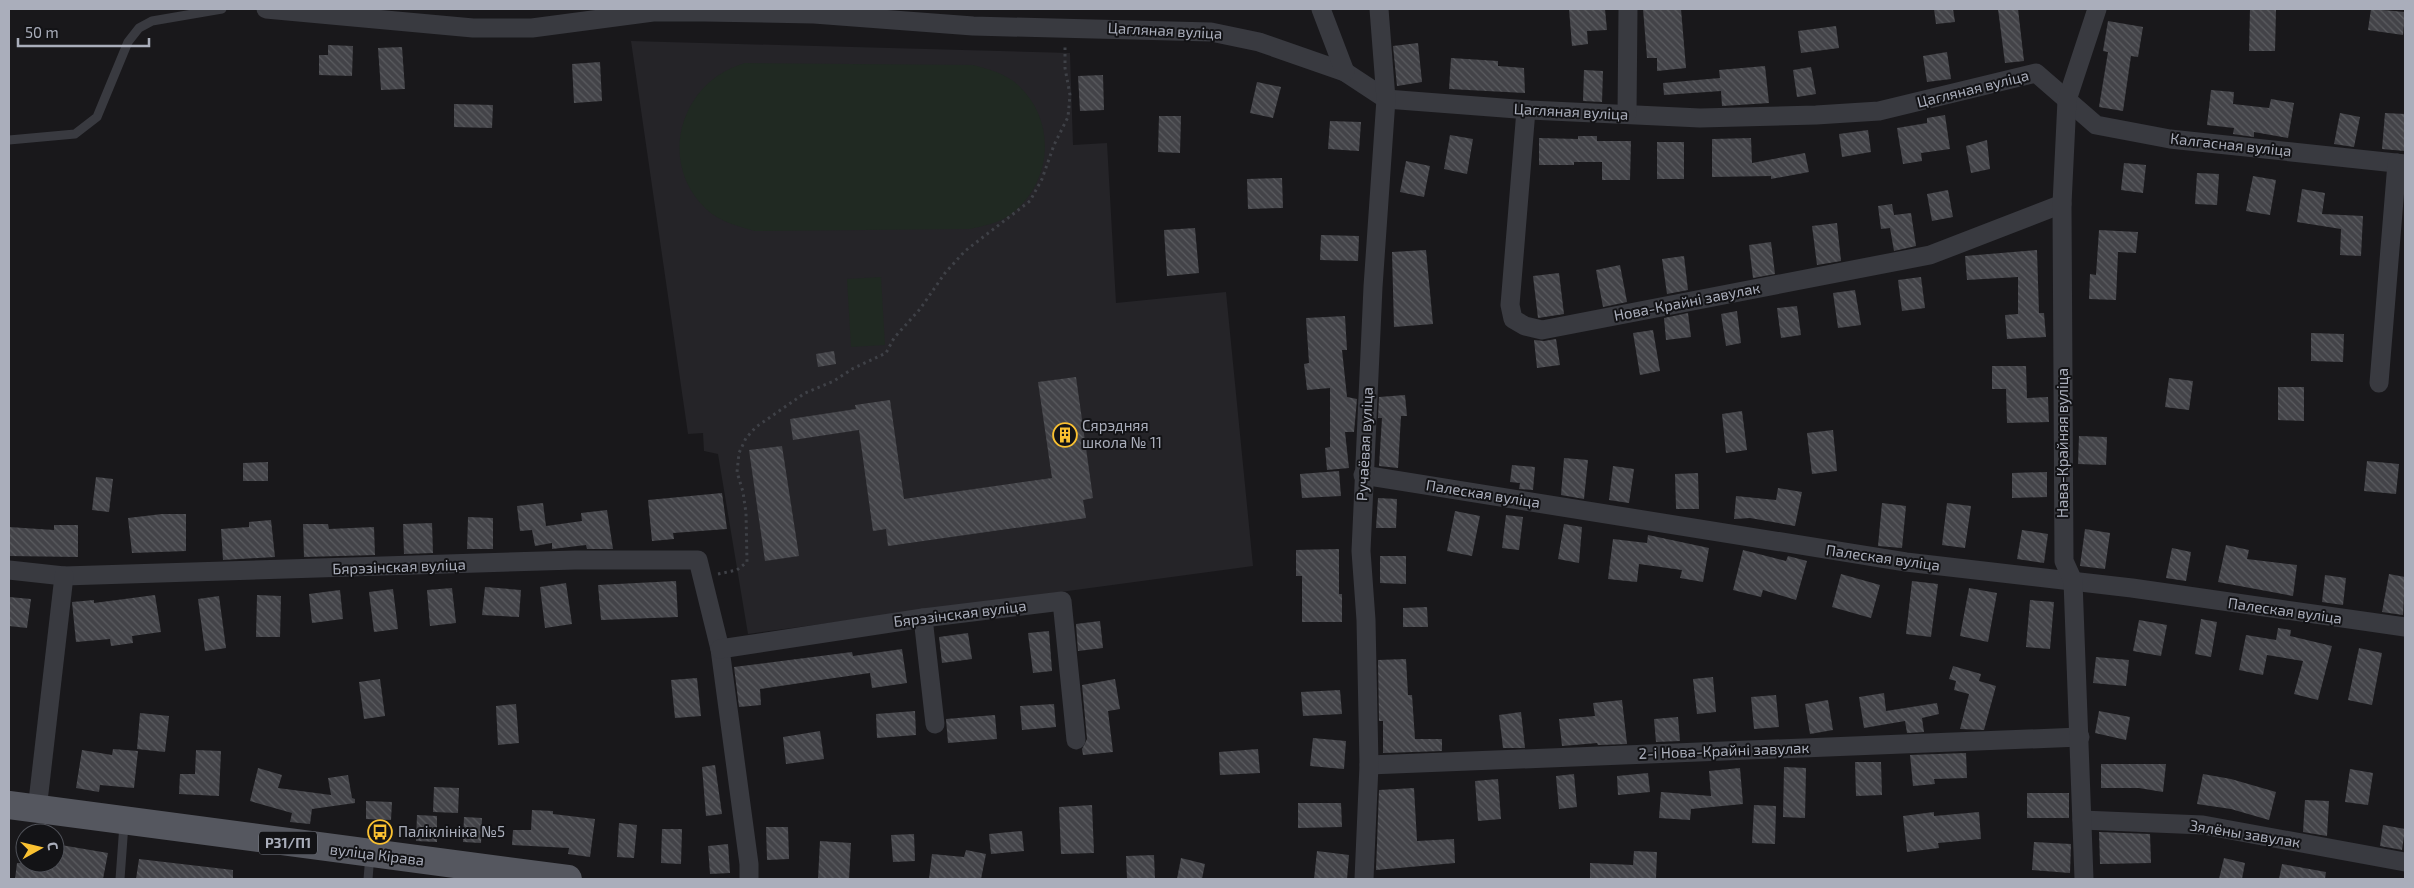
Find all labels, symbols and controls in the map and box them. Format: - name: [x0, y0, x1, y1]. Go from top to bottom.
- scale bar: [18, 15, 149, 47]
- street label: Цагляная вуліца: [1107, 18, 1223, 43]
- text: 50 m: [25, 23, 59, 41]
- street label: Цагляная вуліца: [1915, 65, 2031, 112]
- street label: Цагляная вуліца: [1513, 99, 1629, 124]
- street label: Калгасная вуліца: [2169, 129, 2293, 160]
- street label: Нова-Крайні завулак: [1612, 278, 1762, 325]
- street label: Нава-Крайняя вуліца: [2053, 368, 2072, 518]
- street label: Ручаёвая вуліца: [1352, 386, 1377, 502]
- place label: Сярэдняя школа № 11: [1082, 416, 1162, 451]
- building icon: Сярэдняя школа № 11: [1052, 422, 1078, 448]
- street label: Палеская вуліца: [1425, 475, 1541, 512]
- street label: Палеская вуліца: [1825, 540, 1941, 575]
- street label: Бярэзінская вуліца: [332, 555, 466, 578]
- street label: Палеская вуліца: [2227, 593, 2343, 628]
- street label: Бярэзінская вуліца: [892, 596, 1027, 631]
- street label: 2-і Нова-Крайні завулак: [1638, 738, 1810, 763]
- street label: Зялёны завулак: [2188, 815, 2302, 852]
- bus stop icon: Паліклініка №5: [367, 819, 393, 845]
- place label: Паліклініка №5: [398, 822, 505, 840]
- north arrow: [15, 823, 65, 873]
- road number: Р31/П1: [259, 831, 317, 854]
- street label: вуліца Кірава: [329, 839, 425, 870]
- text: С: [44, 841, 62, 851]

